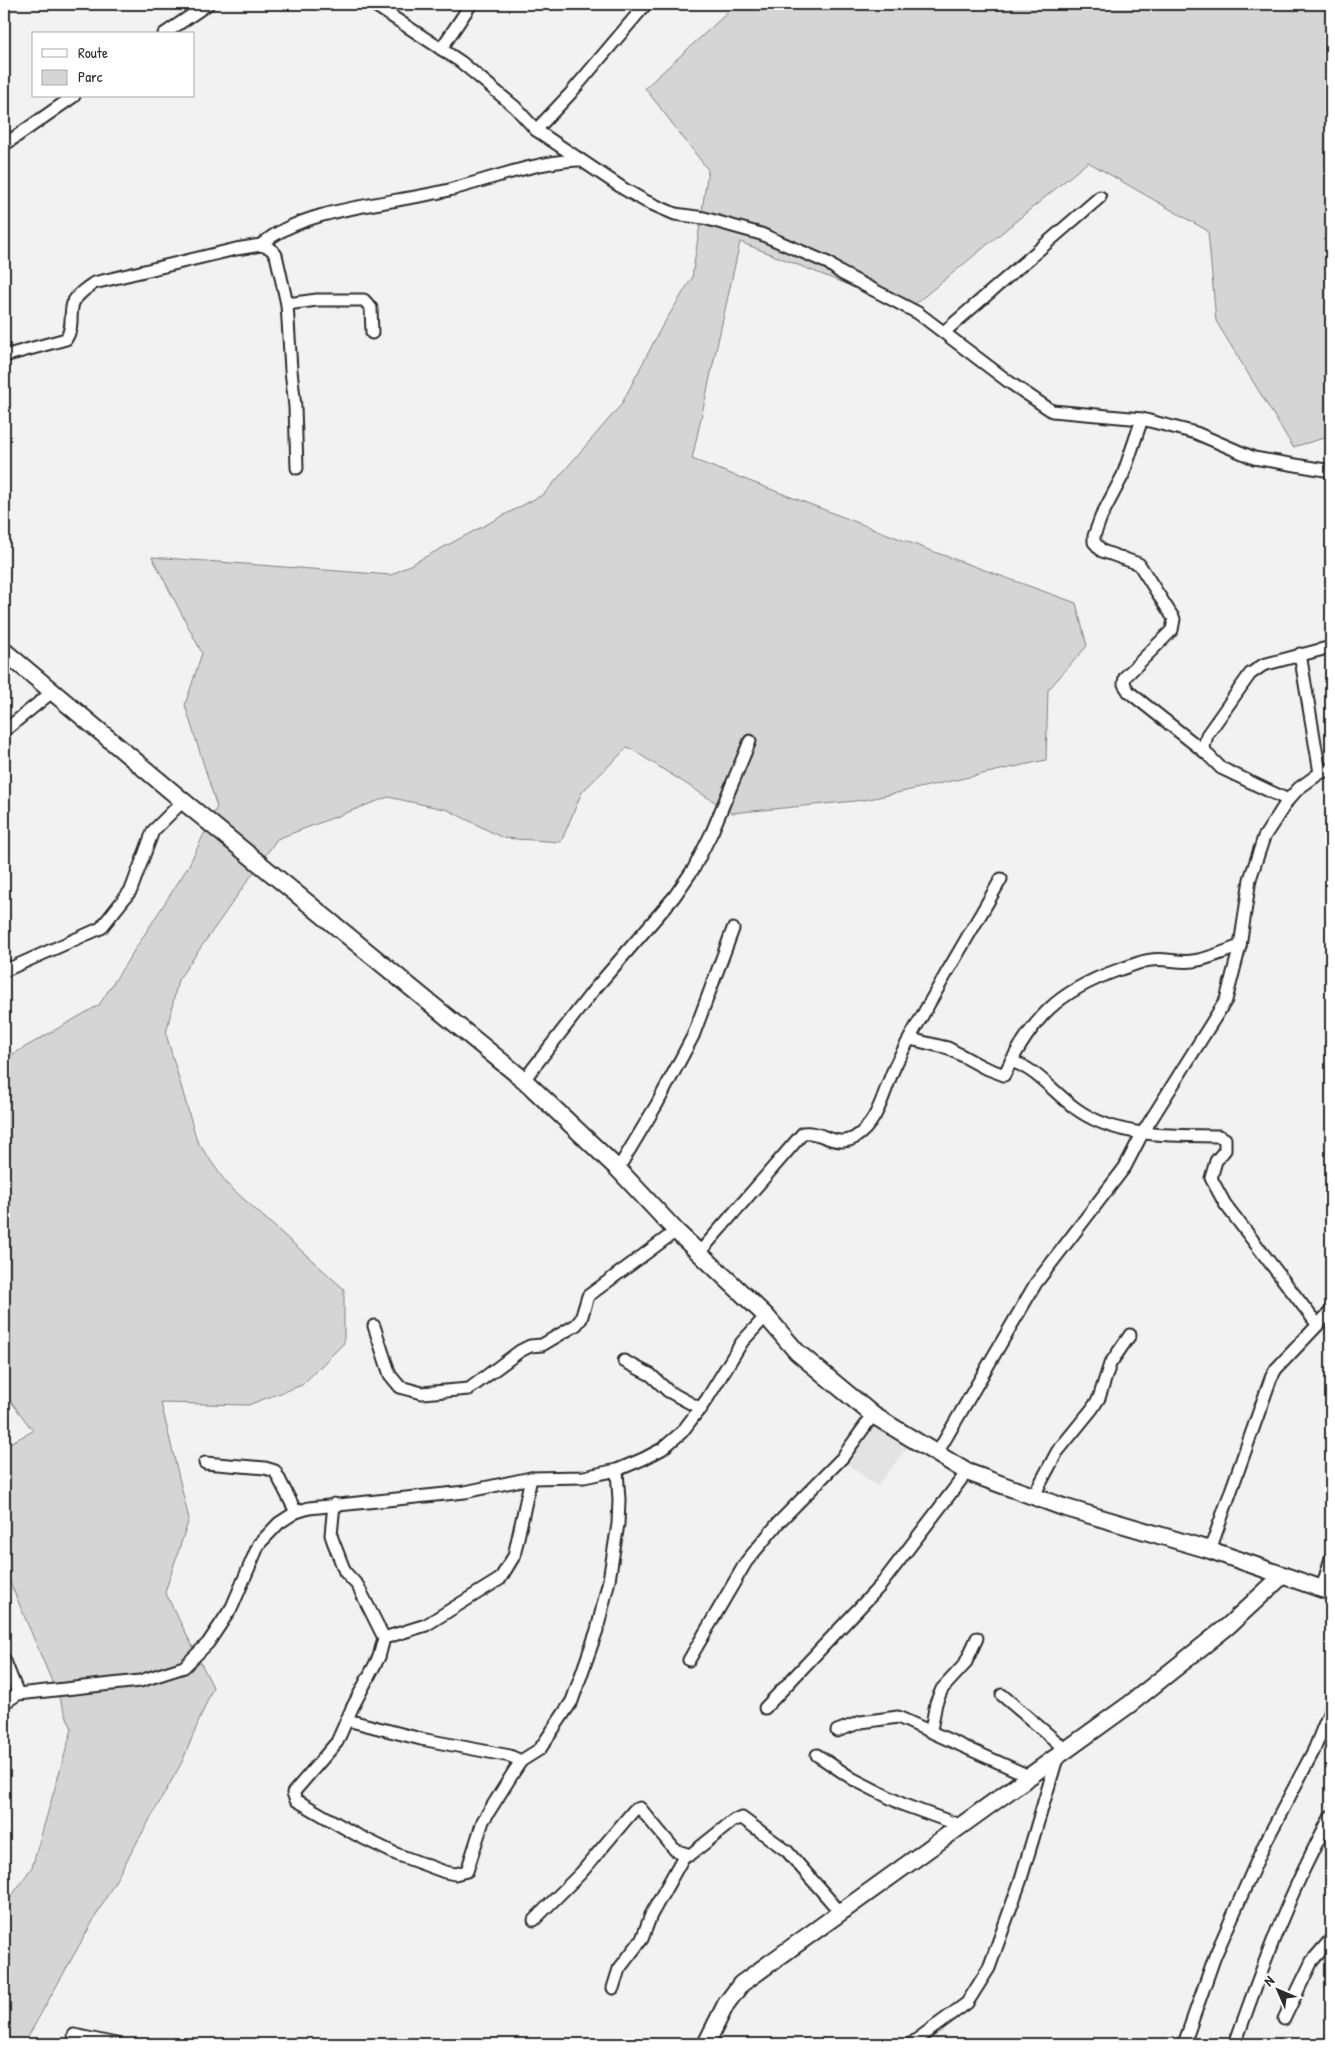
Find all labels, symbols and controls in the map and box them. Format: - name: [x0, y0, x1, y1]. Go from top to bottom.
- legend: [32, 32, 195, 98]
- text: Route: [78, 42, 108, 63]
- text: Parc: [78, 66, 103, 87]
- north arrow: [1252, 1966, 1302, 2016]
- text: N: [1259, 1971, 1278, 1990]

